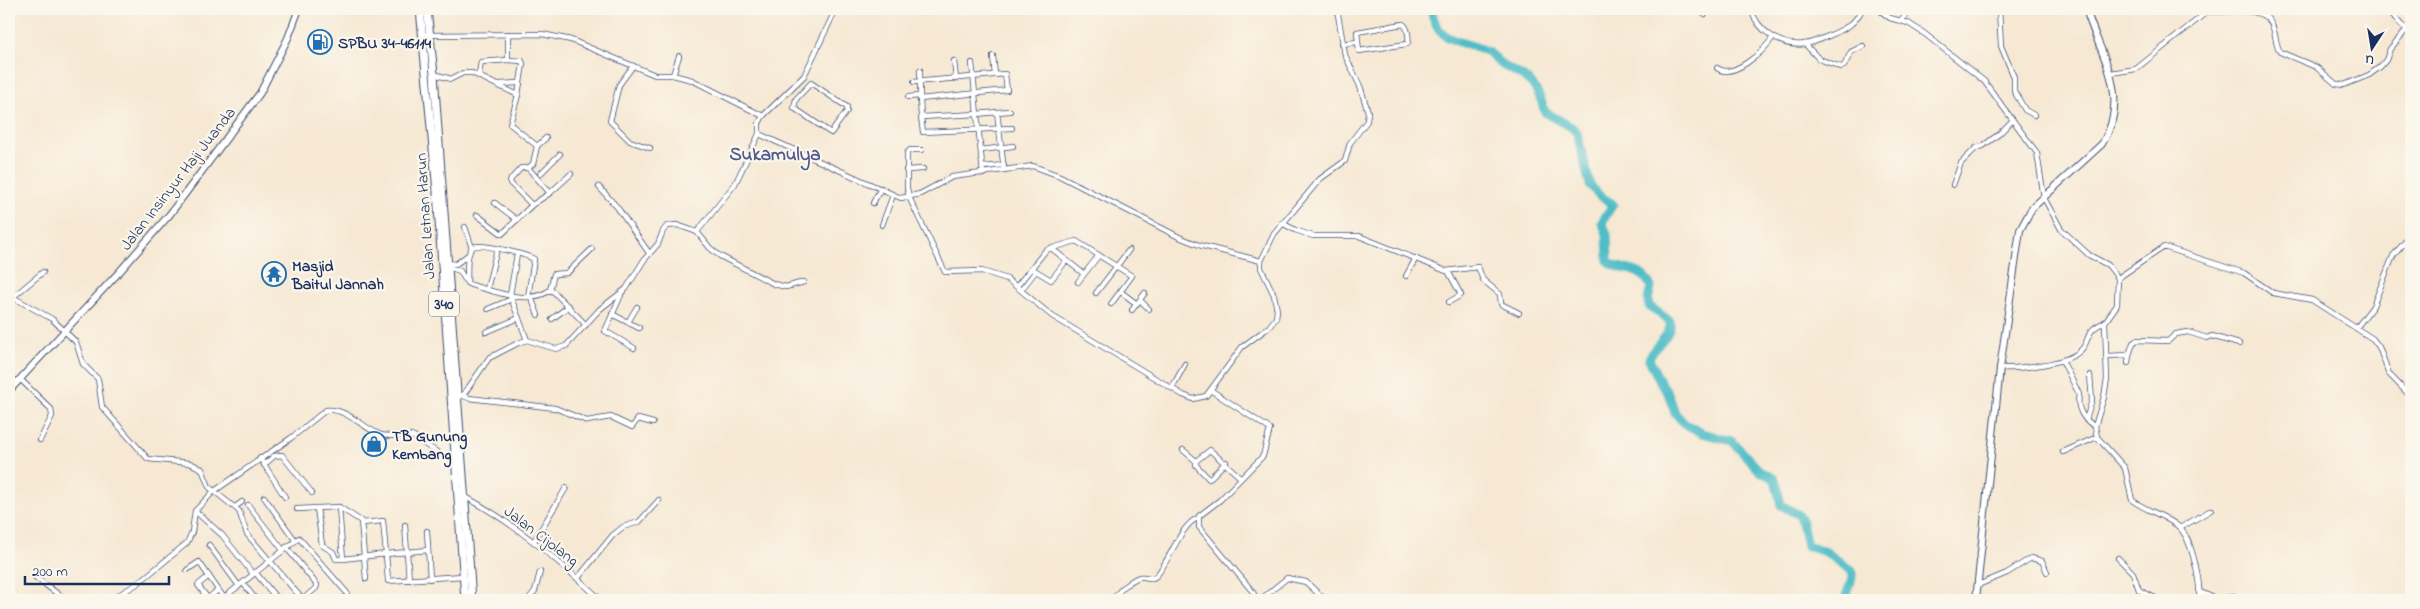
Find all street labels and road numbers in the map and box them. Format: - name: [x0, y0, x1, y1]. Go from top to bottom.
- street label: Jalan Insinyur Haji Juanda: [115, 102, 242, 256]
- street label: Jalan Letnan Harun: [410, 152, 442, 280]
- road number: 340: [429, 292, 459, 316]
- street label: Jalan Cijolang: [498, 500, 583, 573]

